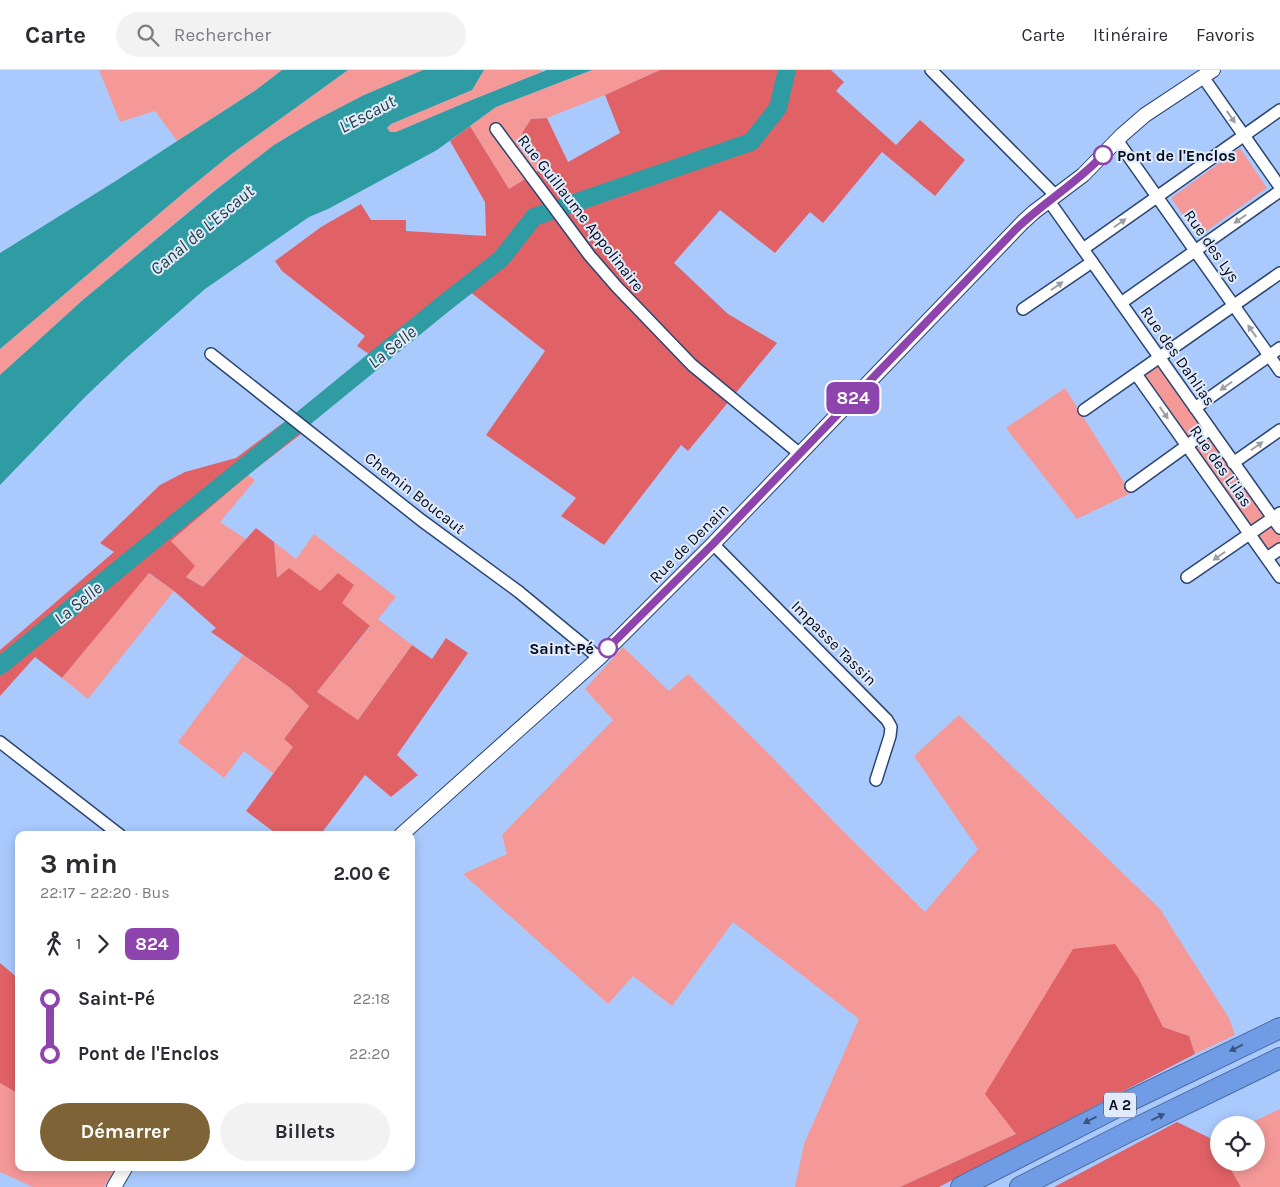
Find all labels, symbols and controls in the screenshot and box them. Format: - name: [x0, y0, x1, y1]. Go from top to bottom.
- search box: [116, 12, 466, 57]
- text: Carte: [25, 21, 86, 49]
- icon: search: [134, 21, 162, 49]
- text: Rechercher: [174, 24, 271, 46]
- text: Carte: [1022, 24, 1065, 46]
- text: Itinéraire: [1093, 24, 1168, 46]
- text: Favoris: [1196, 24, 1255, 46]
- water label: L'Escaut: [335, 90, 400, 138]
- one-way arrow: [1226, 110, 1236, 123]
- street label: Rue Guillaume Appolinaire: [514, 131, 648, 295]
- marker: Pont de l'Enclos: [1093, 145, 1113, 165]
- place label: Pont de l'Enclos: [1117, 146, 1236, 165]
- water label: Canal de L'Escaut: [146, 180, 259, 280]
- street label: Rue des Lys: [1180, 206, 1244, 286]
- one-way arrow: [1233, 214, 1247, 224]
- one-way arrow: [1113, 218, 1127, 228]
- one-way arrow: [1051, 281, 1064, 291]
- street label: Rue des Dahlias: [1137, 303, 1219, 409]
- water label: La Selle: [363, 321, 421, 373]
- one-way arrow: [1247, 324, 1257, 338]
- one-way arrow: [1219, 381, 1233, 391]
- line badge: 824: [824, 382, 882, 414]
- text: 824: [836, 387, 870, 409]
- one-way arrow: [1159, 407, 1169, 420]
- street label: Rue des Lilas: [1186, 421, 1256, 511]
- one-way arrow: [1250, 441, 1264, 451]
- street label: Chemin Boucaut: [361, 448, 469, 538]
- street label: Rue de Denain: [645, 499, 733, 587]
- one-way arrow: [1212, 551, 1225, 561]
- water label: La Selle: [49, 577, 107, 629]
- street label: Impasse Tassin: [787, 596, 881, 690]
- marker: Saint-Pé: [598, 638, 618, 658]
- place label: Saint-Pé: [529, 639, 594, 658]
- text: 3 min: [40, 847, 118, 880]
- text: 2.00 €: [334, 863, 390, 885]
- text: 22:17 – 22:20 · Bus: [40, 883, 170, 902]
- icon: walk: [40, 930, 68, 958]
- icon: forward: [89, 930, 117, 958]
- text: 824: [135, 933, 169, 955]
- text: 1: [76, 934, 81, 953]
- text: Saint-Pé: [78, 988, 155, 1010]
- text: 22:18: [353, 989, 390, 1008]
- text: Pont de l'Enclos: [78, 1043, 219, 1065]
- text: 22:20: [349, 1044, 390, 1063]
- one-way arrow: [1229, 1045, 1243, 1053]
- road number: A 2: [1104, 1092, 1136, 1118]
- button: Démarrer: [40, 1103, 210, 1161]
- button: Billets: [220, 1103, 390, 1161]
- one-way arrow: [1150, 1113, 1165, 1122]
- one-way arrow: [1083, 1116, 1097, 1124]
- map controls: [1210, 1116, 1265, 1171]
- button: locate: [1210, 1116, 1265, 1171]

